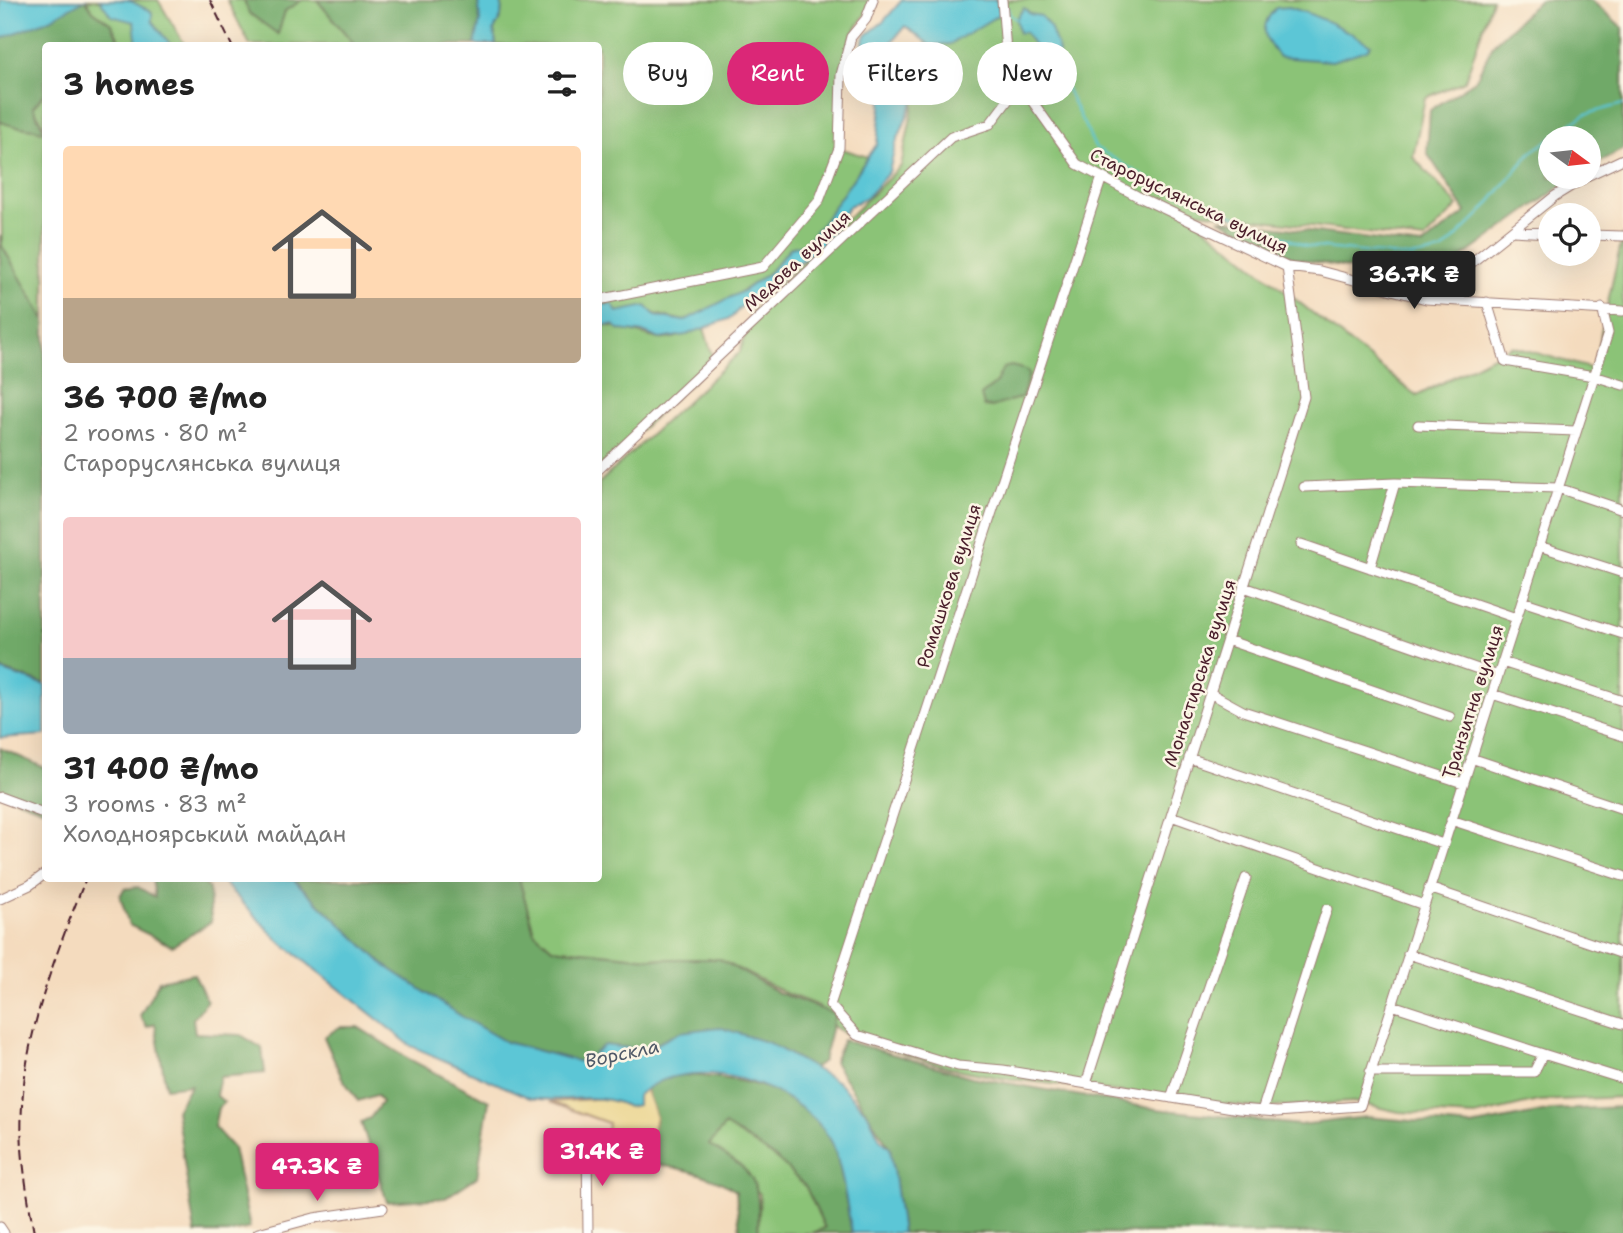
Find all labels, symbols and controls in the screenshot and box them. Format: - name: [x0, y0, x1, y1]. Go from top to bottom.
- chip: Buy: [623, 42, 713, 105]
- chip: Rent: [727, 42, 829, 105]
- chip: Filters: [843, 42, 963, 105]
- chip: New: [977, 42, 1077, 105]
- text: 3 homes: [63, 64, 195, 105]
- icon: filters: [543, 65, 581, 103]
- north arrow: [1538, 126, 1601, 189]
- map controls: [1538, 126, 1601, 266]
- street label: Староруслянська вулиця: [1086, 143, 1292, 259]
- icon: home: [259, 191, 385, 317]
- button: locate: [1538, 203, 1601, 266]
- street label: Медова вулиця: [738, 205, 856, 317]
- pin: 36.7K ₴: [1349, 252, 1479, 311]
- text: 36.7K ₴: [1368, 259, 1460, 289]
- text: 36 700 ₴/mo: [63, 377, 268, 418]
- text: 2 rooms · 80 m²: [63, 418, 248, 448]
- text: Староруслянська вулиця: [63, 448, 341, 478]
- street label: Ромашкова вулиця: [911, 501, 987, 671]
- icon: home: [259, 562, 385, 688]
- street label: Монастирська вулиця: [1158, 576, 1242, 770]
- street label: Транзитна вулиця: [1437, 622, 1509, 782]
- text: 31 400 ₴/mo: [63, 748, 259, 789]
- text: 3 rooms · 83 m²: [63, 789, 247, 819]
- text: Холодноярський майдан: [63, 819, 346, 849]
- water label: Ворскла: [583, 1033, 662, 1074]
- pin: 31.4K ₴: [537, 1128, 667, 1188]
- text: 31.4K ₴: [559, 1136, 645, 1166]
- pin: 47.3K ₴: [252, 1144, 382, 1203]
- text: 47.3K ₴: [272, 1151, 362, 1181]

